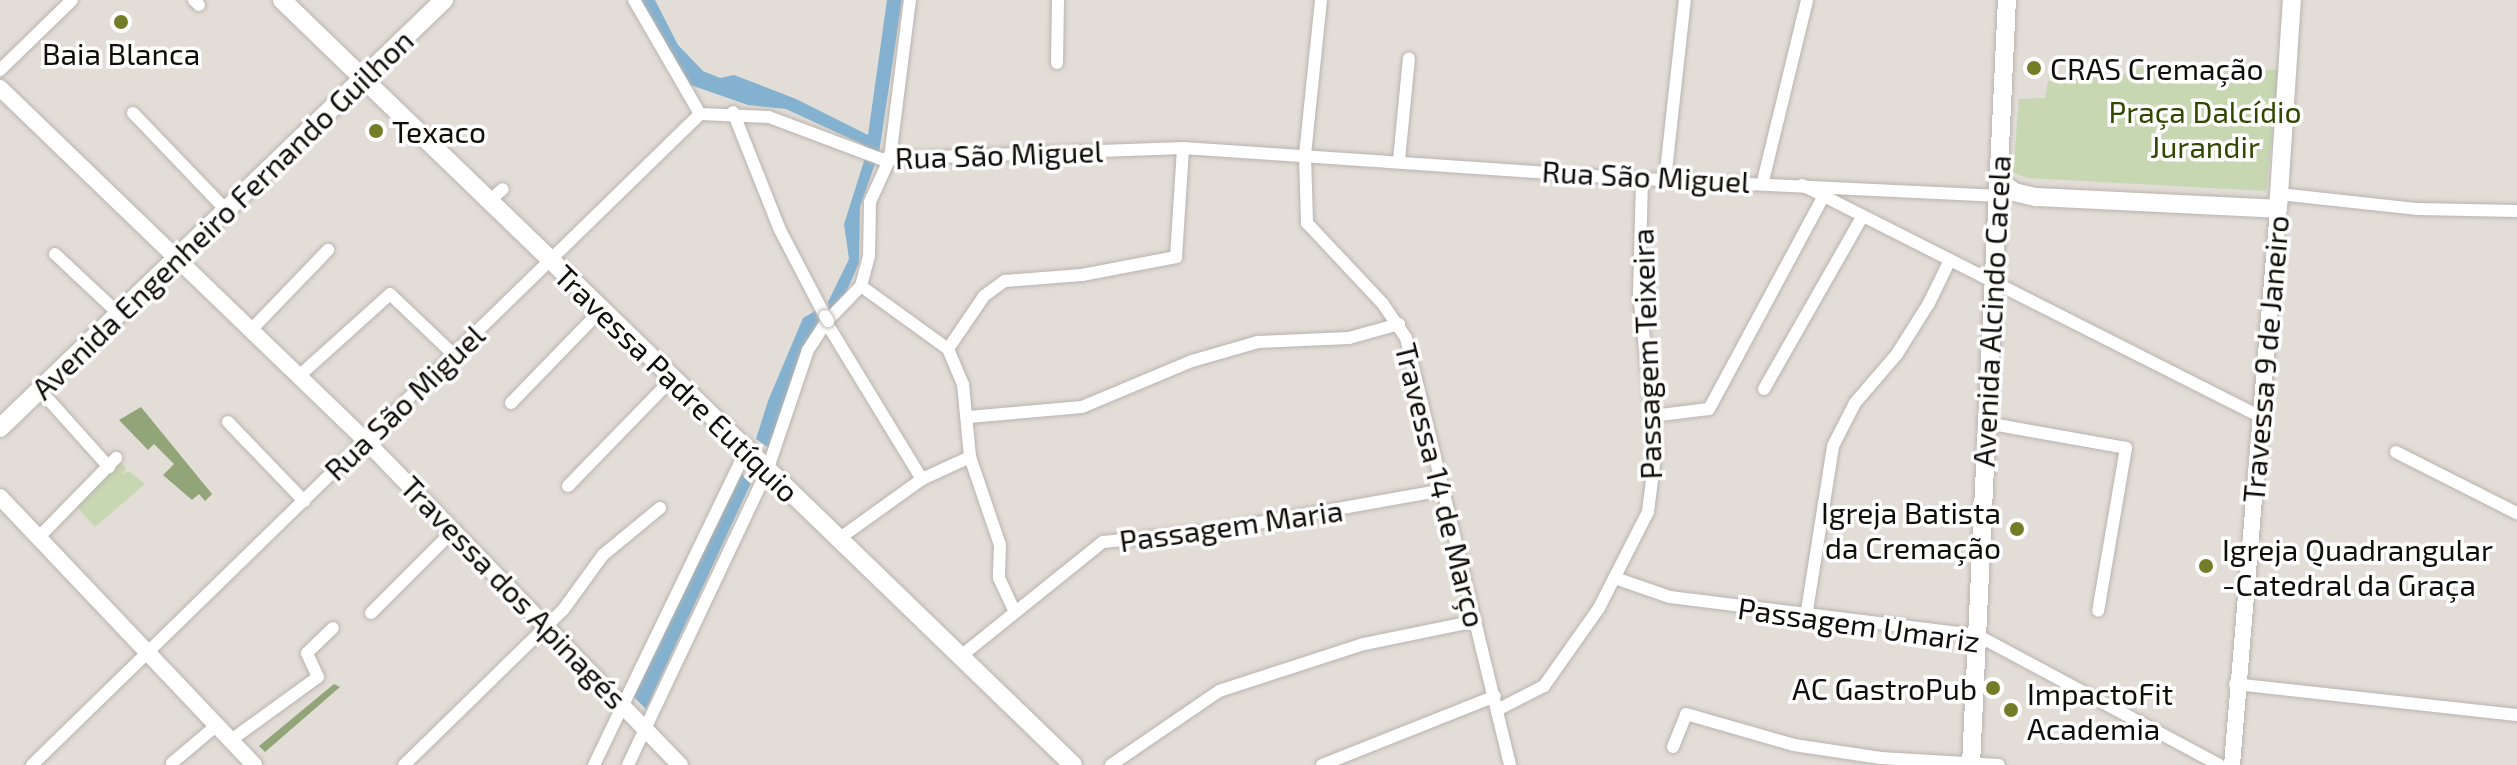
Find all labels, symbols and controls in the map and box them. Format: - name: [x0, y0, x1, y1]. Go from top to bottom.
- marker: Baia Blanca: [112, 13, 130, 31]
- street label: Avenida Engenheiro Fernando Guilhon: [24, 22, 420, 406]
- place label: Baia Blanca: [42, 35, 200, 71]
- place label: CRAS Cremação: [2050, 50, 2264, 86]
- marker: CRAS Cremação: [2025, 59, 2043, 77]
- park label: Praça Dalcídio Jurandir: [2108, 93, 2302, 164]
- place label: Texaco: [392, 113, 486, 149]
- marker: Texaco: [367, 122, 385, 140]
- street label: Rua São Miguel: [894, 132, 1104, 176]
- street label: Rua São Miguel: [1541, 153, 1751, 199]
- street label: Avenida Alcindo Cacela: [1965, 154, 2017, 468]
- street label: Travessa 9 de Janeiro: [2234, 214, 2296, 504]
- street label: Passagem Teixeira: [1624, 228, 1668, 480]
- street label: Travessa Padre Eutíquio: [547, 257, 807, 509]
- street label: Rua São Miguel: [317, 317, 491, 487]
- street label: Travessa 14 de Março: [1388, 339, 1494, 631]
- street label: Travessa dos Apinagés: [393, 468, 635, 716]
- street label: Passagem Maria: [1117, 491, 1345, 559]
- place label: Igreja Batista da Cremação: [1821, 494, 2001, 564]
- marker: Igreja Batista da Cremação: [2008, 520, 2026, 538]
- place label: Igreja Quadrangular -Catedral da Graça: [2222, 531, 2493, 602]
- marker: Igreja Quadrangular -Catedral da Graça: [2197, 557, 2215, 575]
- street label: Passagem Umariz: [1736, 589, 1982, 659]
- place label: AC GastroPub: [1792, 670, 1977, 706]
- place label: ImpactoFit Academia: [2027, 675, 2173, 746]
- marker: AC GastroPub: [1984, 679, 2002, 697]
- marker: ImpactoFit Academia: [2002, 701, 2020, 719]

